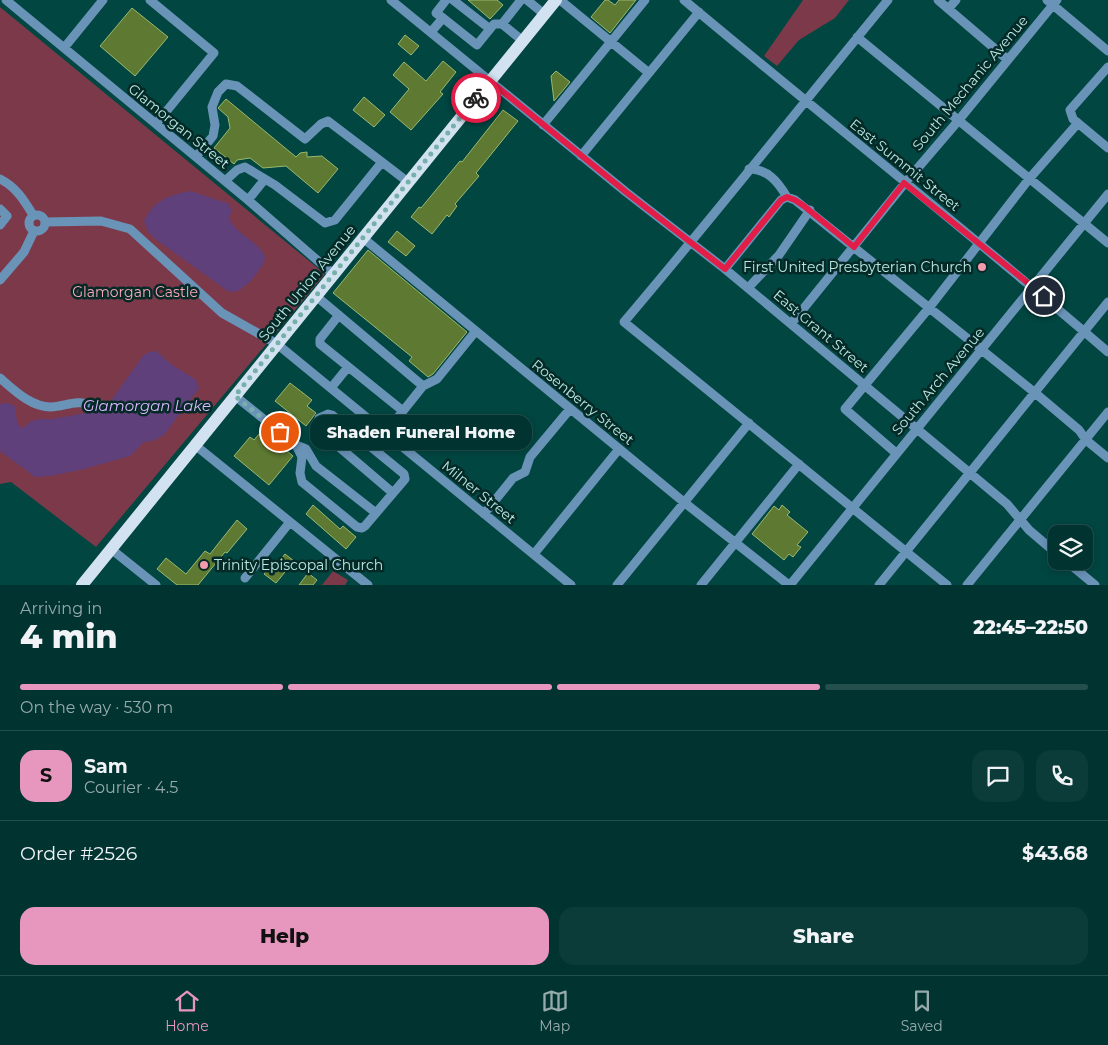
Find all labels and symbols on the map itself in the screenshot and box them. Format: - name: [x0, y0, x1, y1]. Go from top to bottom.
- street label: South Mechanic Avenue: [908, 12, 1032, 154]
- courier: [451, 73, 501, 123]
- street label: Glamorgan Street: [125, 80, 234, 173]
- street label: East Summit Street: [846, 115, 964, 215]
- street label: South Union Avenue: [254, 221, 360, 345]
- place label: First United Presbyterian Church: [743, 258, 972, 276]
- marker: First United Presbyterian Church: [976, 261, 988, 273]
- pin: [1023, 275, 1065, 317]
- park label: Glamorgan Castle: [72, 283, 198, 301]
- street label: East Grant Street: [770, 286, 873, 376]
- street label: South Arch Avenue: [888, 324, 988, 438]
- street label: Rosenberry Street: [528, 355, 638, 449]
- water label: Glamorgan Lake: [83, 396, 211, 415]
- pin: [259, 411, 301, 453]
- callout: Shaden Funeral Home: [310, 414, 532, 450]
- street label: Milner Street: [438, 457, 520, 528]
- place label: Trinity Episcopal Church: [214, 556, 383, 574]
- marker: Trinity Episcopal Church: [198, 559, 210, 571]

